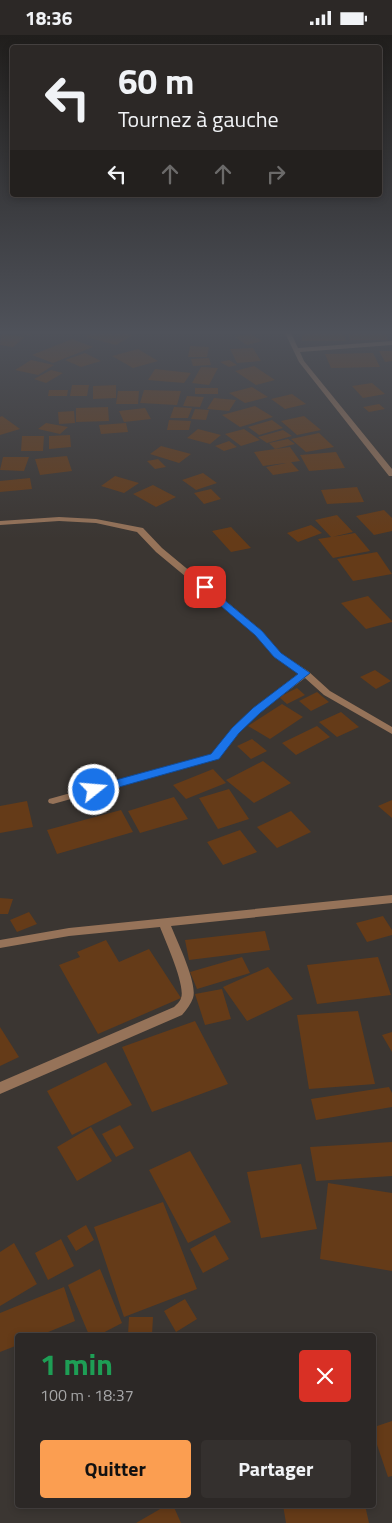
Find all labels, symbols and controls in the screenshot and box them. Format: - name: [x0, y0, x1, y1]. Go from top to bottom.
- text: 18:36: [25, 3, 72, 32]
- text: 60 m: [118, 54, 194, 108]
- icon: left: [35, 65, 100, 130]
- text: Tournez à gauche: [118, 102, 279, 136]
- icon: left: [103, 160, 131, 188]
- icon: ahead: [156, 160, 184, 188]
- icon: ahead: [209, 160, 237, 188]
- icon: right: [262, 160, 290, 188]
- pin: [184, 566, 226, 608]
- icon: arrive: [191, 573, 219, 601]
- position arrow: [67, 763, 119, 815]
- text: 1 min: [40, 1341, 113, 1387]
- button: close: [299, 1350, 351, 1402]
- text: 100 m · 18:37: [40, 1383, 134, 1407]
- button: Quitter: [40, 1440, 191, 1498]
- button: Partager: [201, 1440, 351, 1498]

